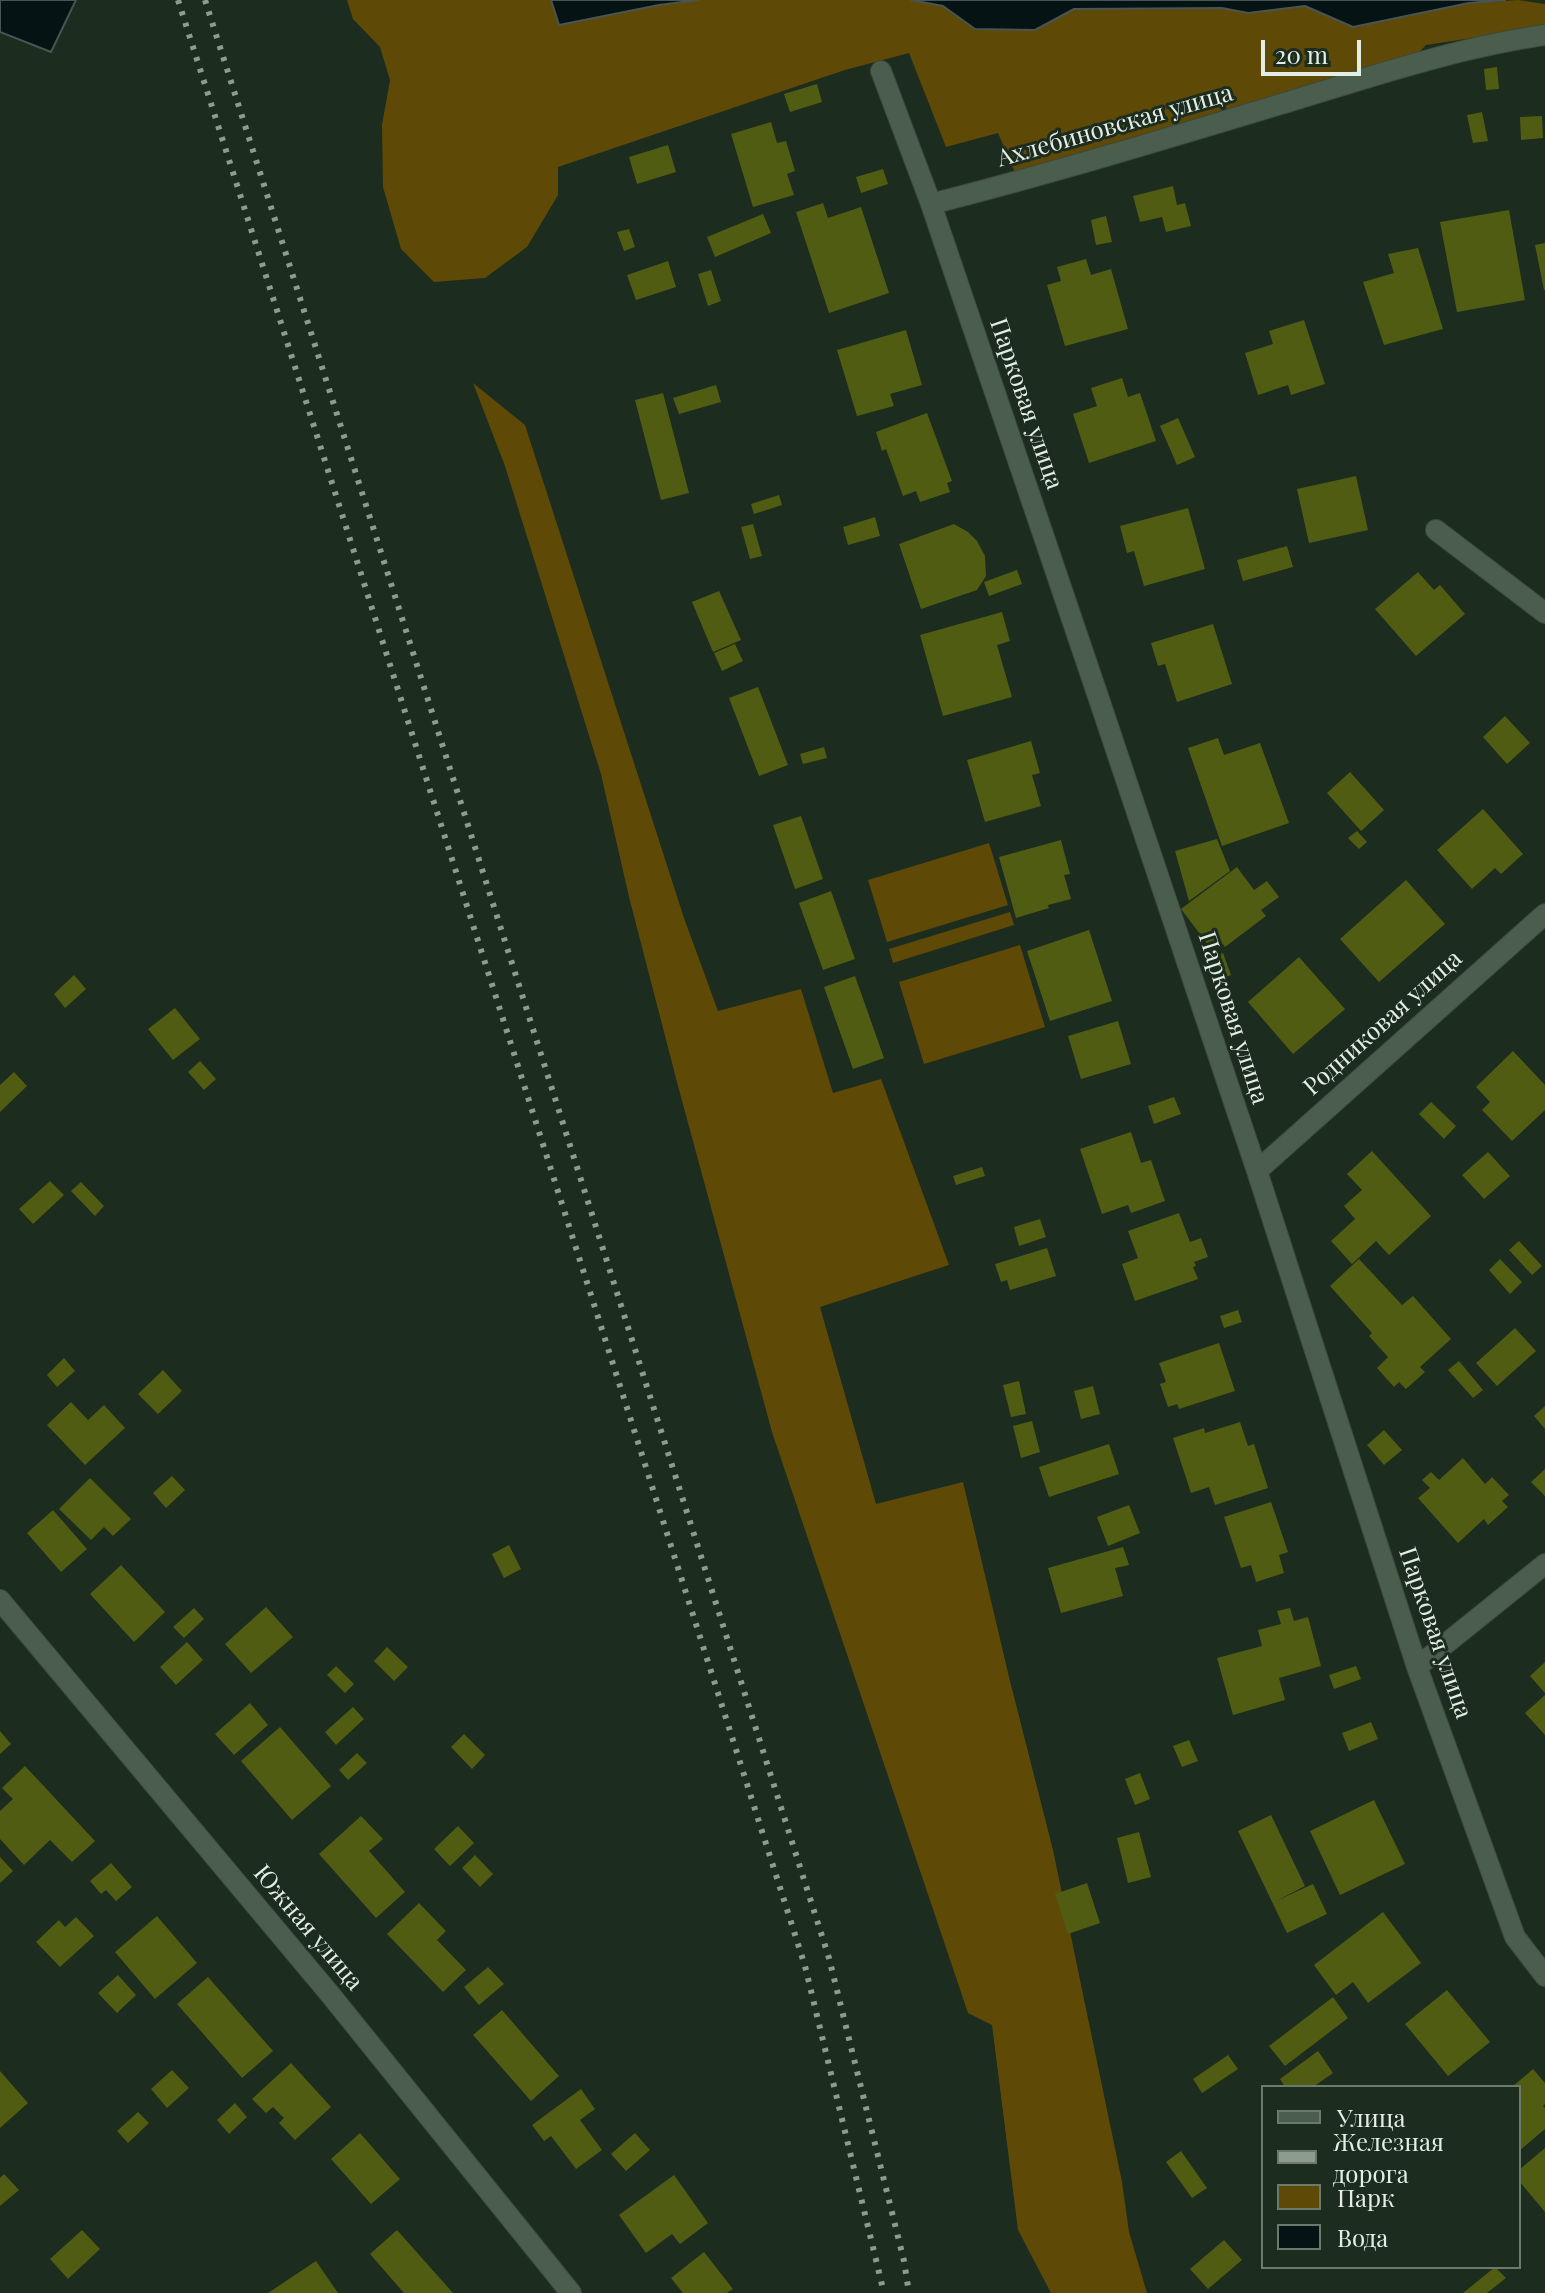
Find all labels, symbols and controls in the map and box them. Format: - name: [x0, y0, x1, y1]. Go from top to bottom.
- scale bar: [1265, 24, 1365, 74]
- text: 20 m: [1275, 38, 1328, 70]
- street label: Ахлебиновская улица: [994, 79, 1236, 173]
- street label: Парковая улица: [983, 315, 1069, 493]
- street label: Парковая улица: [1192, 928, 1274, 1108]
- street label: Родниковая улица: [1298, 944, 1468, 1102]
- street label: Парковая улица: [1392, 1544, 1478, 1722]
- street label: Южная улица: [247, 1860, 369, 1996]
- legend: [1261, 2085, 1521, 2269]
- text: Улица: [1337, 2101, 1406, 2133]
- text: Железная дорога: [1333, 2125, 1444, 2189]
- text: Парк: [1337, 2181, 1395, 2213]
- text: Вода: [1337, 2221, 1388, 2253]

